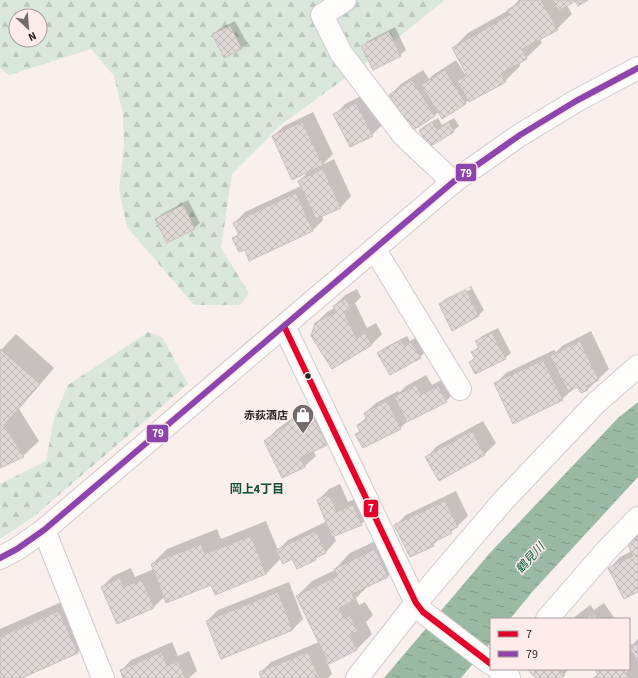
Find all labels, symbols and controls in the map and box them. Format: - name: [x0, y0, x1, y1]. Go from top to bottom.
- north arrow: [8, 8, 48, 48]
- text: N: [26, 28, 39, 45]
- line badge: 79: [455, 163, 477, 182]
- text: 79: [460, 166, 472, 181]
- unlabelled marker: [303, 371, 313, 381]
- shop icon: 赤荻酒店: [290, 402, 316, 435]
- place label: 赤荻酒店: [244, 408, 288, 423]
- line badge: 79: [146, 424, 169, 443]
- text: 79: [152, 426, 164, 441]
- district label: 岡上4丁目: [230, 481, 284, 498]
- line badge: 7: [363, 499, 379, 518]
- text: 7: [368, 501, 374, 516]
- water label: 鶴見川: [512, 538, 550, 577]
- legend: [490, 618, 630, 670]
- text: 7: [526, 626, 532, 643]
- text: 79: [526, 646, 538, 663]

